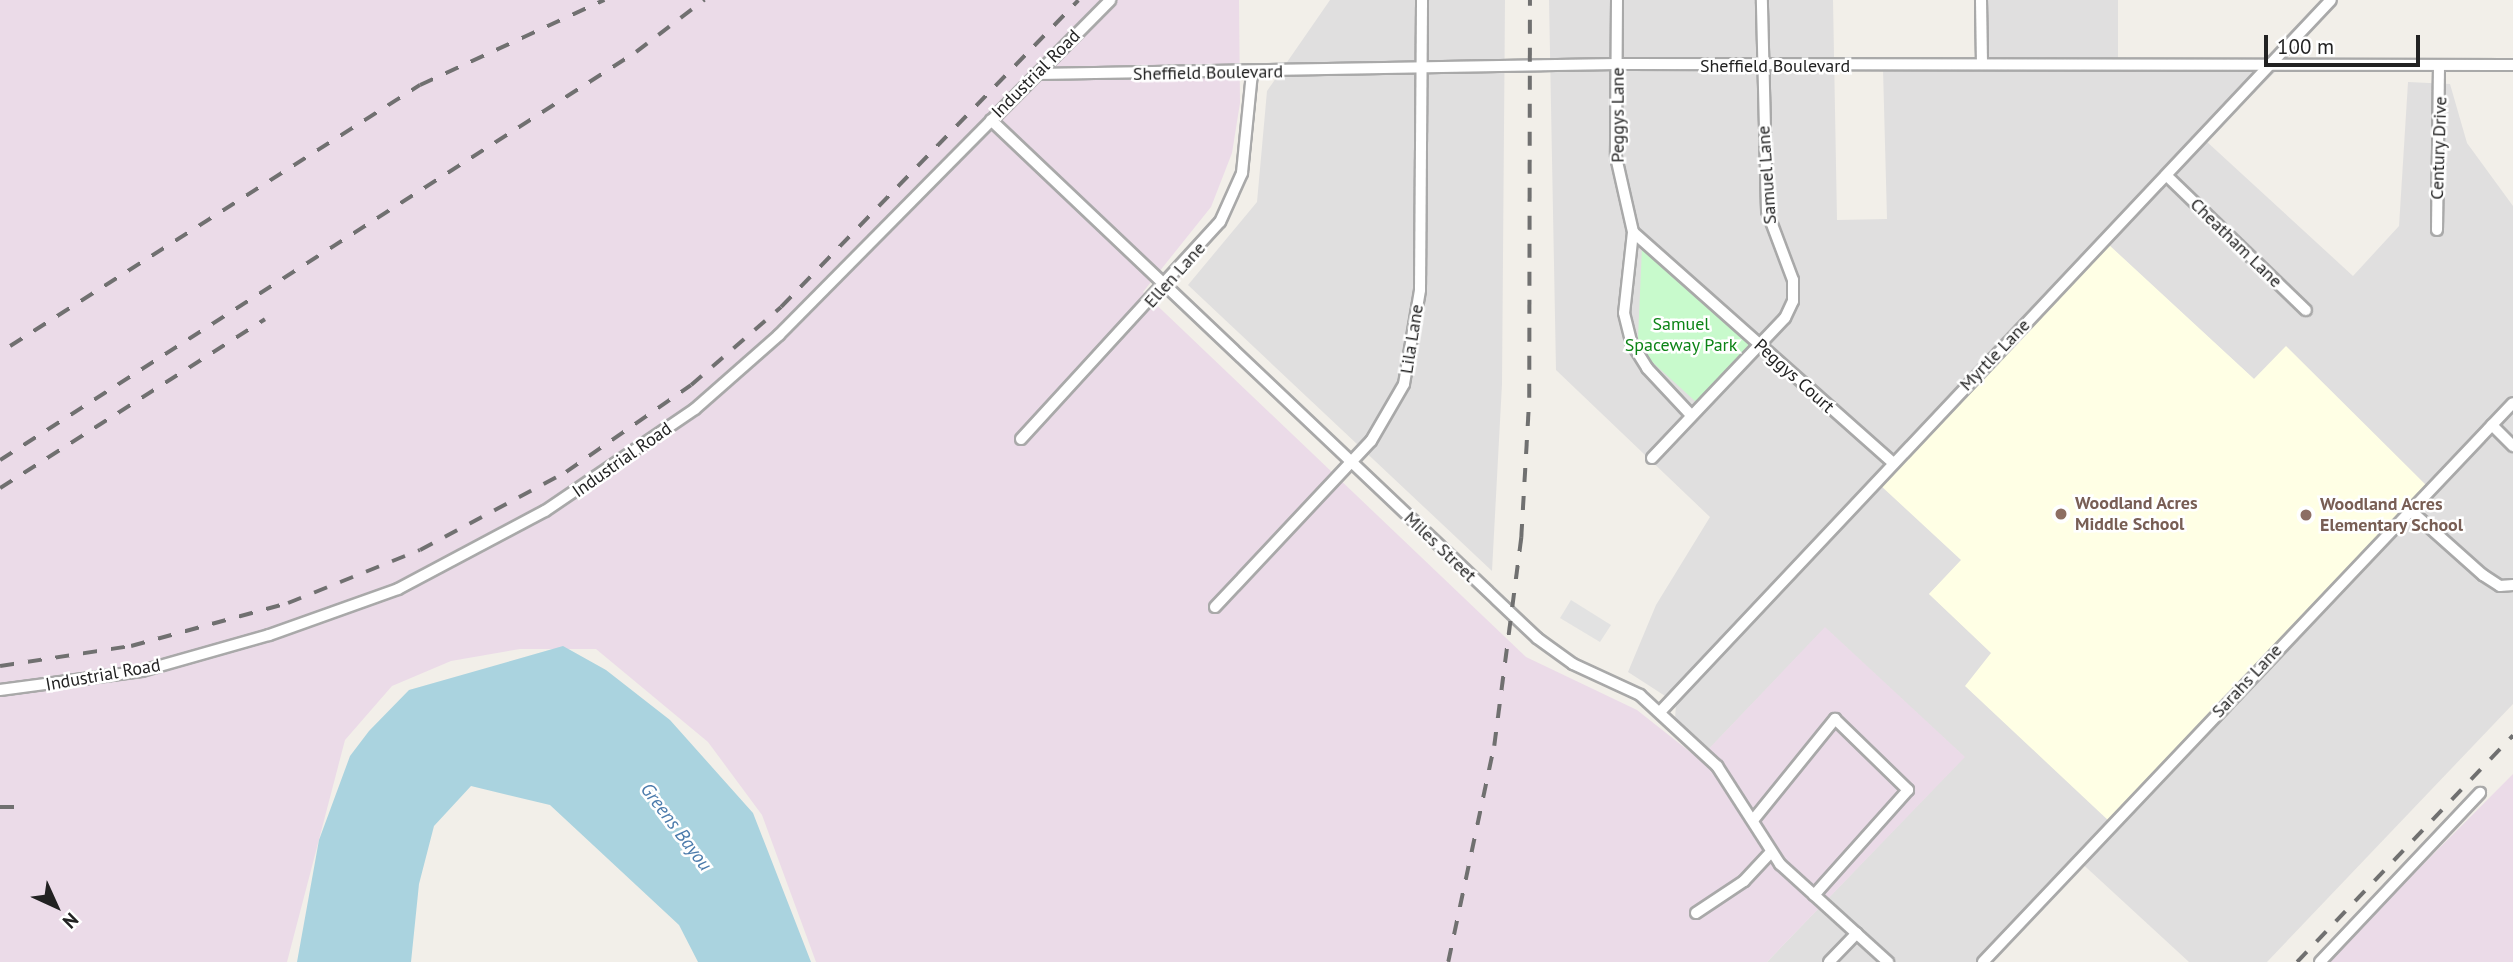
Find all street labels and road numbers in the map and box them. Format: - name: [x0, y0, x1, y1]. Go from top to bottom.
- street label: Industrial Road: [987, 25, 1085, 123]
- street label: Sheffield Boulevard: [1700, 55, 1850, 77]
- street label: Sheffield Boulevard: [1133, 61, 1283, 85]
- street label: Peggys Lane: [1607, 67, 1629, 163]
- street label: Century Drive: [2426, 96, 2452, 200]
- street label: Samuel Lane: [1753, 125, 1781, 225]
- street label: Cheatham Lane: [2186, 194, 2286, 292]
- street label: Ellen Lane: [1140, 238, 1210, 312]
- street label: Lila Lane: [1396, 303, 1428, 375]
- street label: Myrtle Lane: [1955, 315, 2035, 395]
- street label: Peggys Court: [1750, 334, 1838, 418]
- street label: Industrial Road: [568, 418, 676, 502]
- street label: Miles Street: [1399, 507, 1481, 587]
- street label: Sarahs Lane: [2208, 640, 2286, 722]
- street label: Industrial Road: [44, 654, 162, 696]

